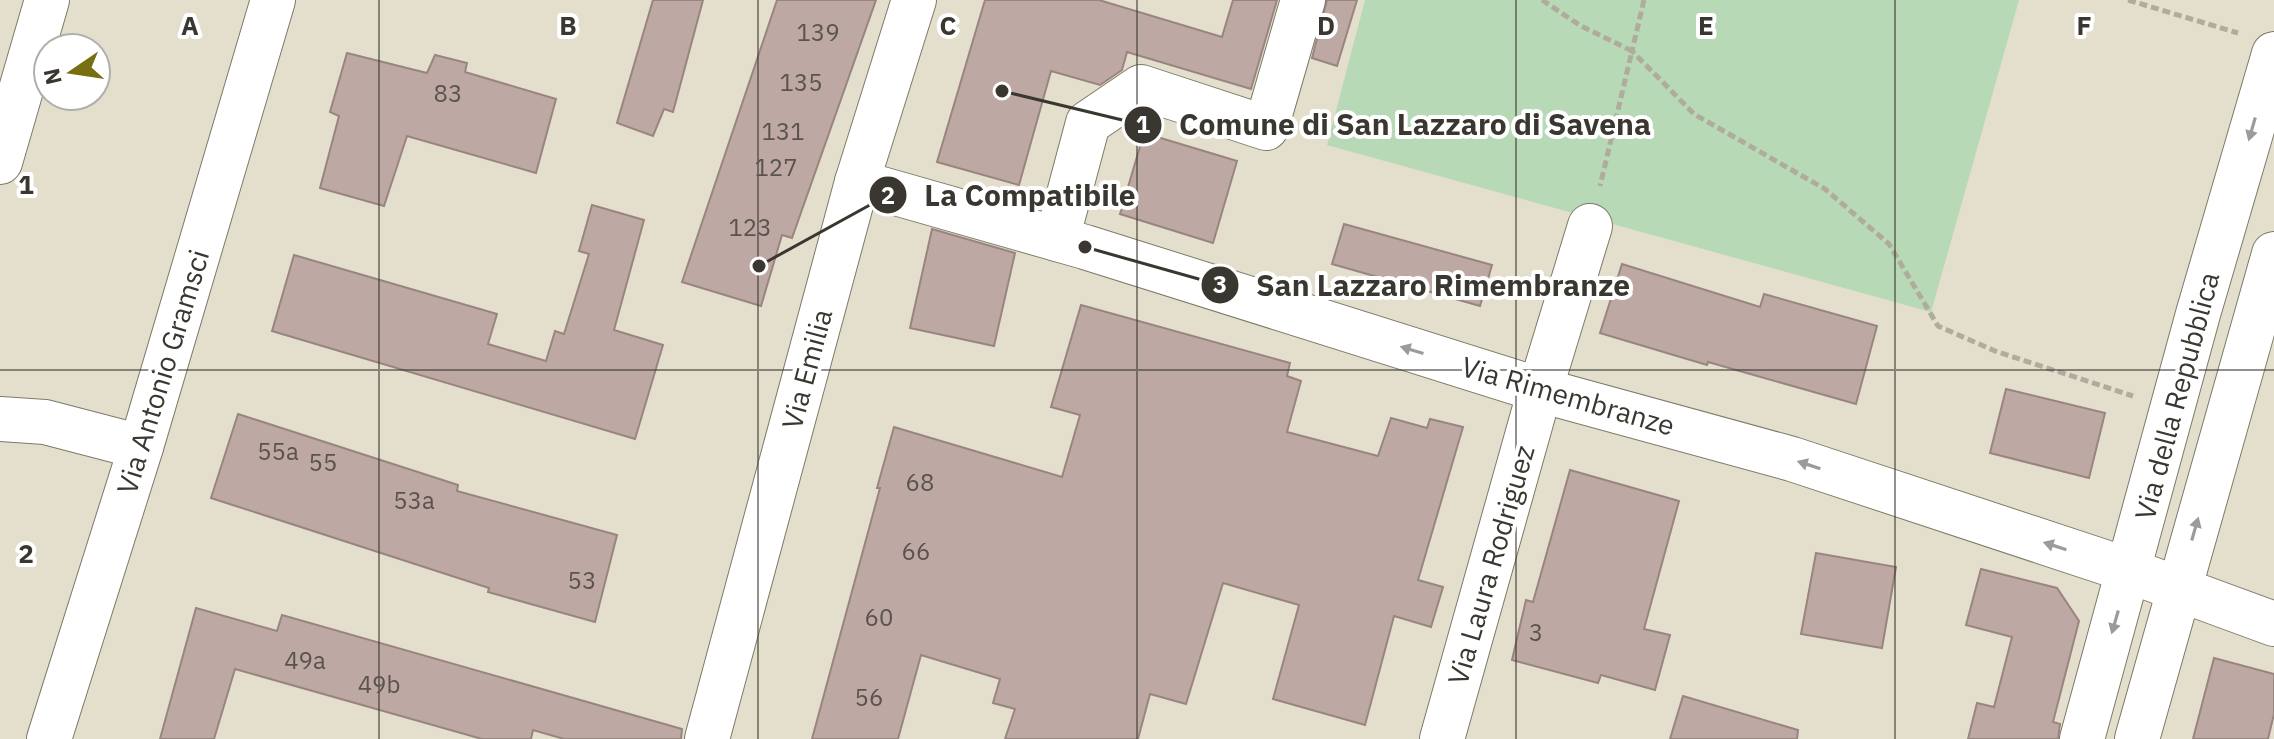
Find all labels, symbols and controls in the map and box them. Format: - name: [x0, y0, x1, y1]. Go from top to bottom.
- text: A: [181, 8, 199, 42]
- text: B: [559, 8, 577, 42]
- text: C: [940, 8, 957, 42]
- text: D: [1317, 8, 1335, 42]
- text: E: [1698, 8, 1714, 42]
- text: F: [2076, 8, 2092, 42]
- house number: 139: [796, 16, 840, 48]
- north arrow: [32, 32, 112, 112]
- text: N: [36, 66, 68, 88]
- house number: 135: [779, 66, 823, 98]
- house number: 83: [434, 77, 462, 109]
- callout: Comune di San Lazzaro di Savena: [1123, 98, 1667, 152]
- text: Comune di San Lazzaro di Savena: [1179, 104, 1651, 143]
- text: 1: [1136, 108, 1150, 140]
- house number: 131: [761, 115, 805, 147]
- one-way arrow: [2245, 117, 2258, 141]
- house number: 127: [754, 151, 798, 183]
- text: 1: [18, 167, 34, 201]
- callout: La Compatibile: [868, 168, 1152, 222]
- text: La Compatibile: [924, 175, 1136, 214]
- text: 2: [881, 179, 895, 211]
- house number: 123: [728, 211, 772, 243]
- street label: Via Antonio Gramsci: [108, 245, 217, 499]
- callout: San Lazzaro Rimembranze: [1200, 258, 1646, 312]
- text: San Lazzaro Rimembranze: [1256, 265, 1630, 304]
- text: 3: [1213, 268, 1227, 300]
- street label: Via della Repubblica: [2126, 268, 2227, 524]
- street label: Via Emilia: [773, 305, 840, 433]
- one-way arrow: [1400, 343, 1424, 356]
- street label: Via Rimembranze: [1457, 347, 1679, 444]
- house number: 55a: [257, 435, 299, 467]
- street label: Via Laura Rodriguez: [1439, 441, 1542, 689]
- house number: 55: [309, 446, 337, 478]
- one-way arrow: [1796, 458, 1820, 470]
- house number: 68: [906, 466, 934, 498]
- house number: 53a: [393, 484, 435, 516]
- one-way arrow: [2189, 516, 2202, 540]
- house number: 66: [902, 535, 930, 567]
- text: 2: [18, 536, 34, 570]
- one-way arrow: [2043, 540, 2067, 552]
- house number: 53: [568, 564, 596, 596]
- house number: 60: [865, 601, 893, 633]
- one-way arrow: [2108, 611, 2121, 635]
- house number: 3: [1529, 616, 1543, 648]
- house number: 49a: [284, 644, 326, 676]
- house number: 49b: [358, 668, 400, 700]
- house number: 56: [855, 681, 883, 713]

